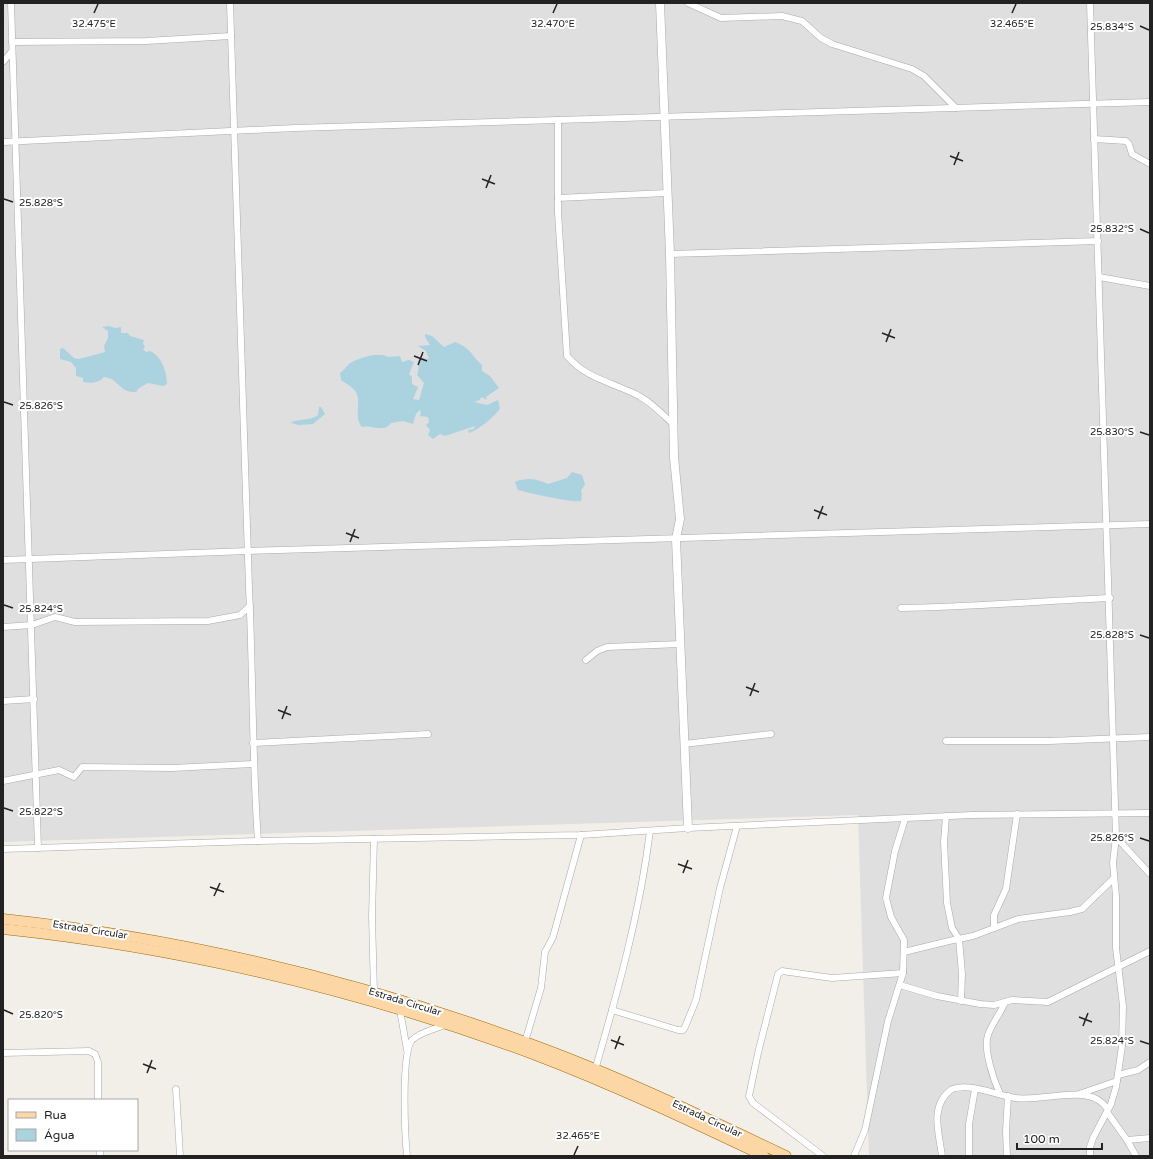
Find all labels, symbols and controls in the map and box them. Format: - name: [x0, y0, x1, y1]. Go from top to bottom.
- text: 32.475°E: [72, 18, 116, 30]
- text: 32.470°E: [531, 18, 575, 30]
- text: 32.465°E: [990, 18, 1034, 30]
- text: 25.834°S: [1090, 21, 1134, 33]
- text: 25.828°S: [19, 197, 63, 209]
- text: 25.832°S: [1090, 223, 1134, 235]
- text: 25.826°S: [19, 400, 63, 412]
- text: 25.830°S: [1090, 426, 1134, 438]
- text: 25.824°S: [19, 603, 63, 615]
- text: 25.828°S: [1090, 629, 1134, 641]
- text: 25.822°S: [19, 806, 63, 818]
- text: 25.826°S: [1090, 832, 1134, 844]
- street label: Estrada Circular: [52, 918, 128, 942]
- street label: Estrada Circular: [367, 985, 443, 1019]
- text: 25.820°S: [19, 1009, 63, 1021]
- text: 25.824°S: [1090, 1035, 1134, 1047]
- street label: Estrada Circular: [670, 1098, 744, 1140]
- legend: [8, 1099, 138, 1151]
- text: Rua: [44, 1108, 67, 1122]
- scale bar: [1017, 1125, 1102, 1151]
- text: Água: [44, 1128, 74, 1142]
- text: 32.465°E: [556, 1130, 600, 1142]
- text: 100 m: [1023, 1132, 1060, 1146]

